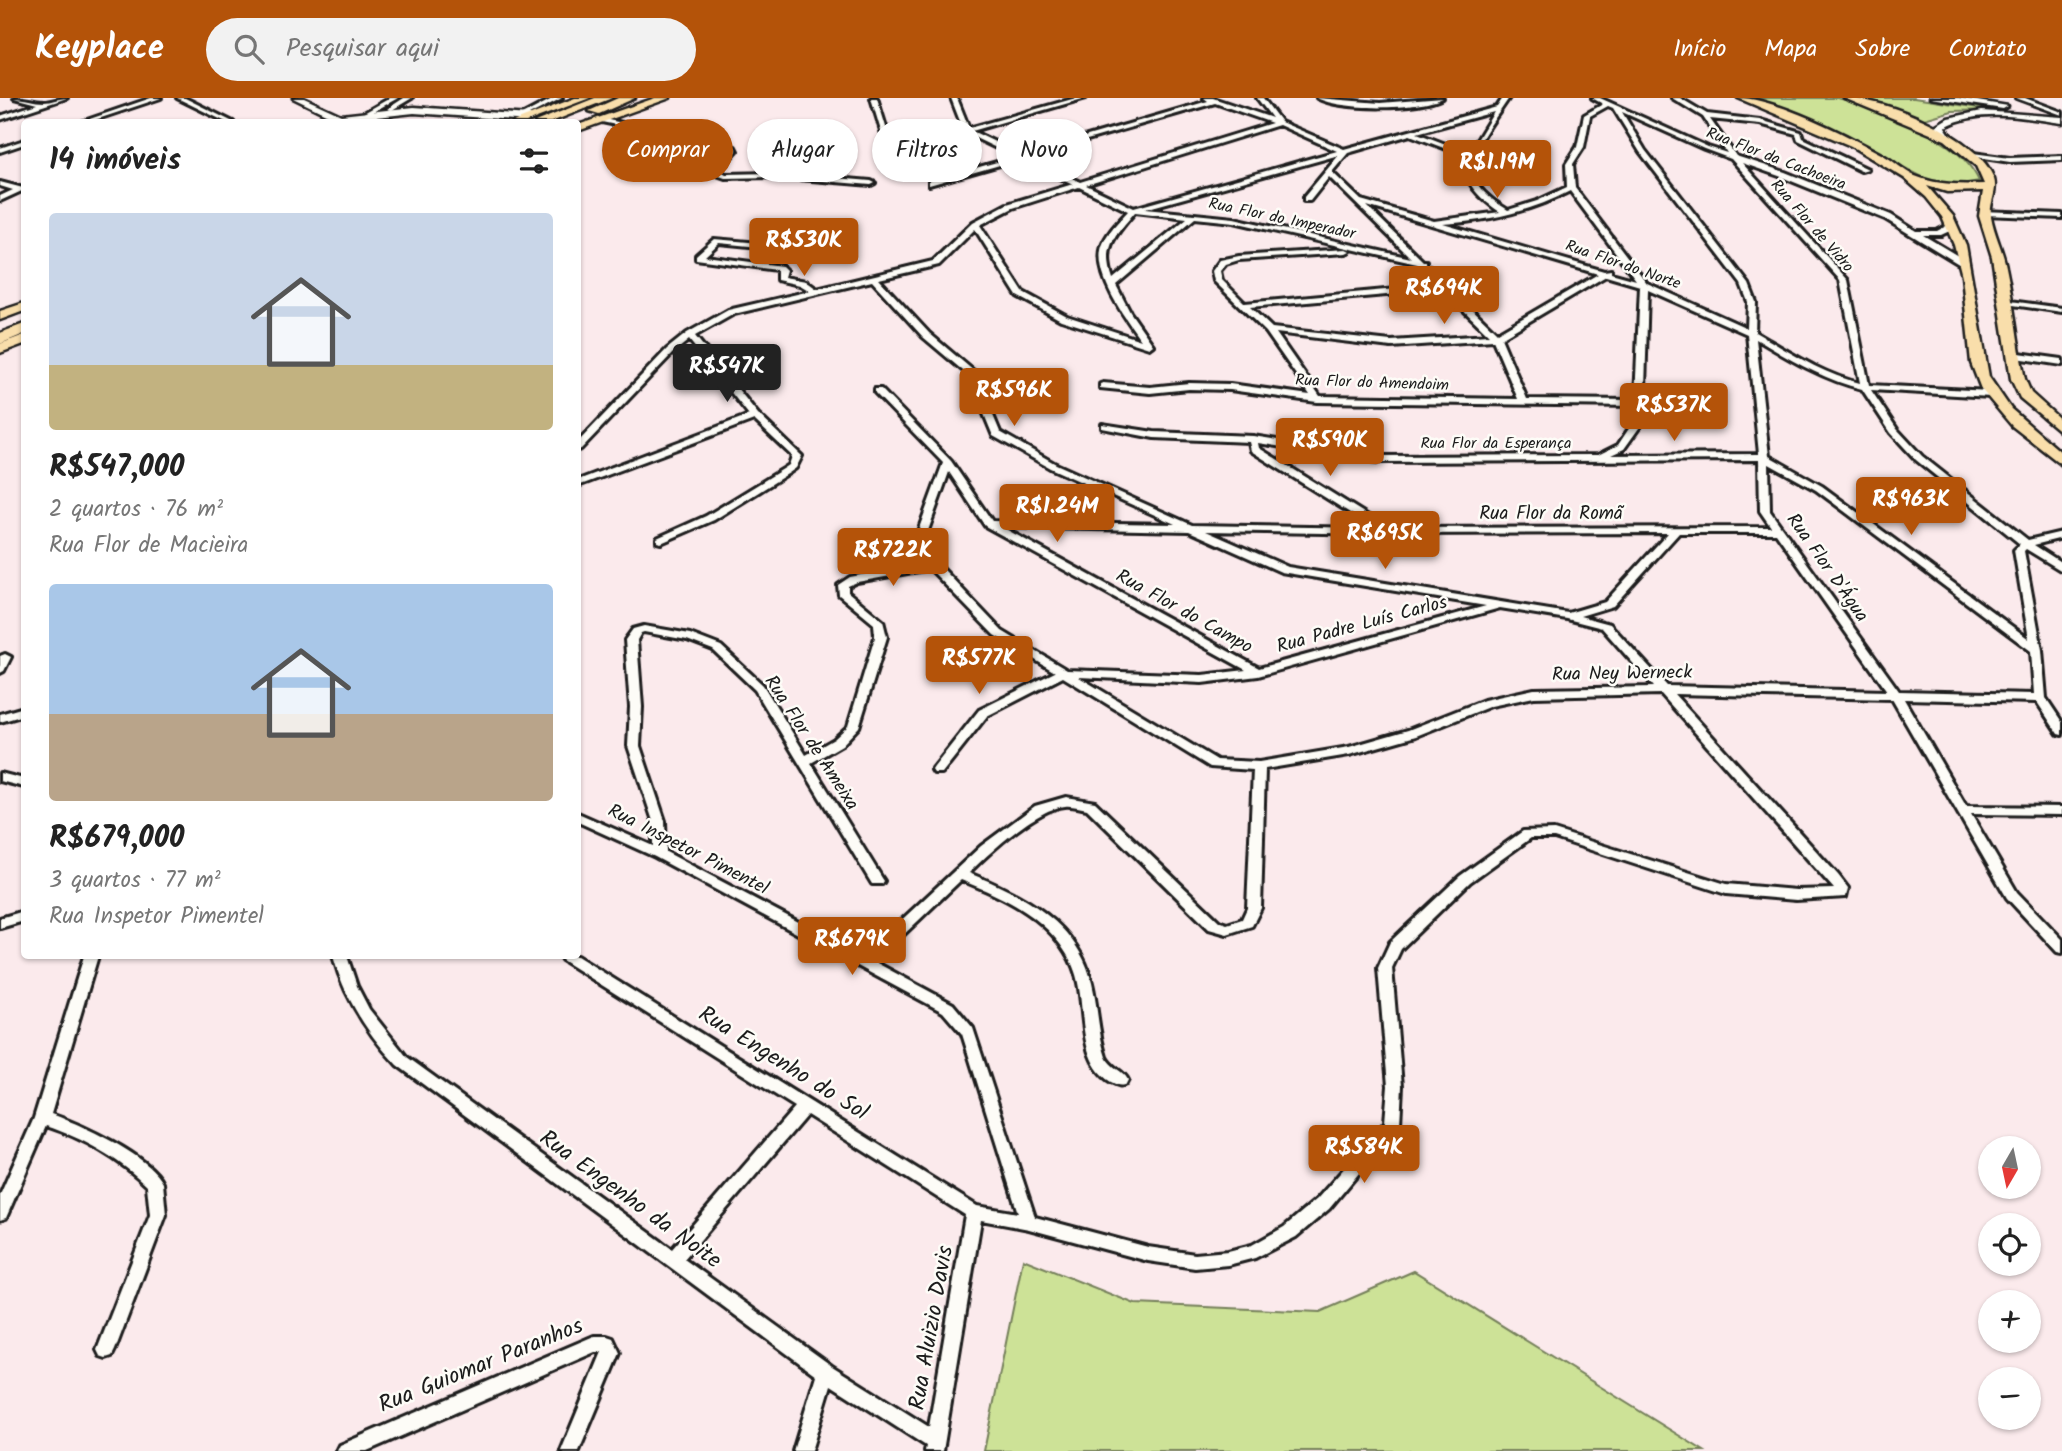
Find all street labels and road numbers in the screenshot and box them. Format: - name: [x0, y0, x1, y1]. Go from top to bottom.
- street label: Rua Flor da Cachoeira: [1702, 121, 1850, 197]
- street label: Rua Flor de Vidro: [1764, 174, 1860, 278]
- street label: Rua Flor do Imperador: [1206, 191, 1359, 247]
- street label: Rua Flor do Norte: [1562, 234, 1684, 296]
- street label: Rua Flor do Amendoim: [1295, 368, 1450, 398]
- street label: Rua Flor da Esperança: [1420, 431, 1572, 456]
- street label: Rua Flor da Romã: [1479, 499, 1625, 529]
- street label: Rua Flor D'Água: [1778, 507, 1876, 629]
- street label: Rua Flor do Campo: [1110, 562, 1258, 662]
- street label: Rua Padre Luís Carlos: [1273, 588, 1451, 662]
- street label: Rua Ney Werneck: [1552, 658, 1693, 690]
- street label: Rua Flor de Ameixa: [756, 669, 866, 817]
- street label: Rua Inspetor Pimentel: [602, 796, 774, 904]
- street label: Rua Engenho do Sol: [691, 997, 876, 1131]
- street label: Rua Engenho da Noite: [531, 1121, 729, 1279]
- street label: Rua Aluizio Davis: [900, 1243, 964, 1413]
- street label: Rua Guiomar Paranhos: [373, 1308, 589, 1424]

